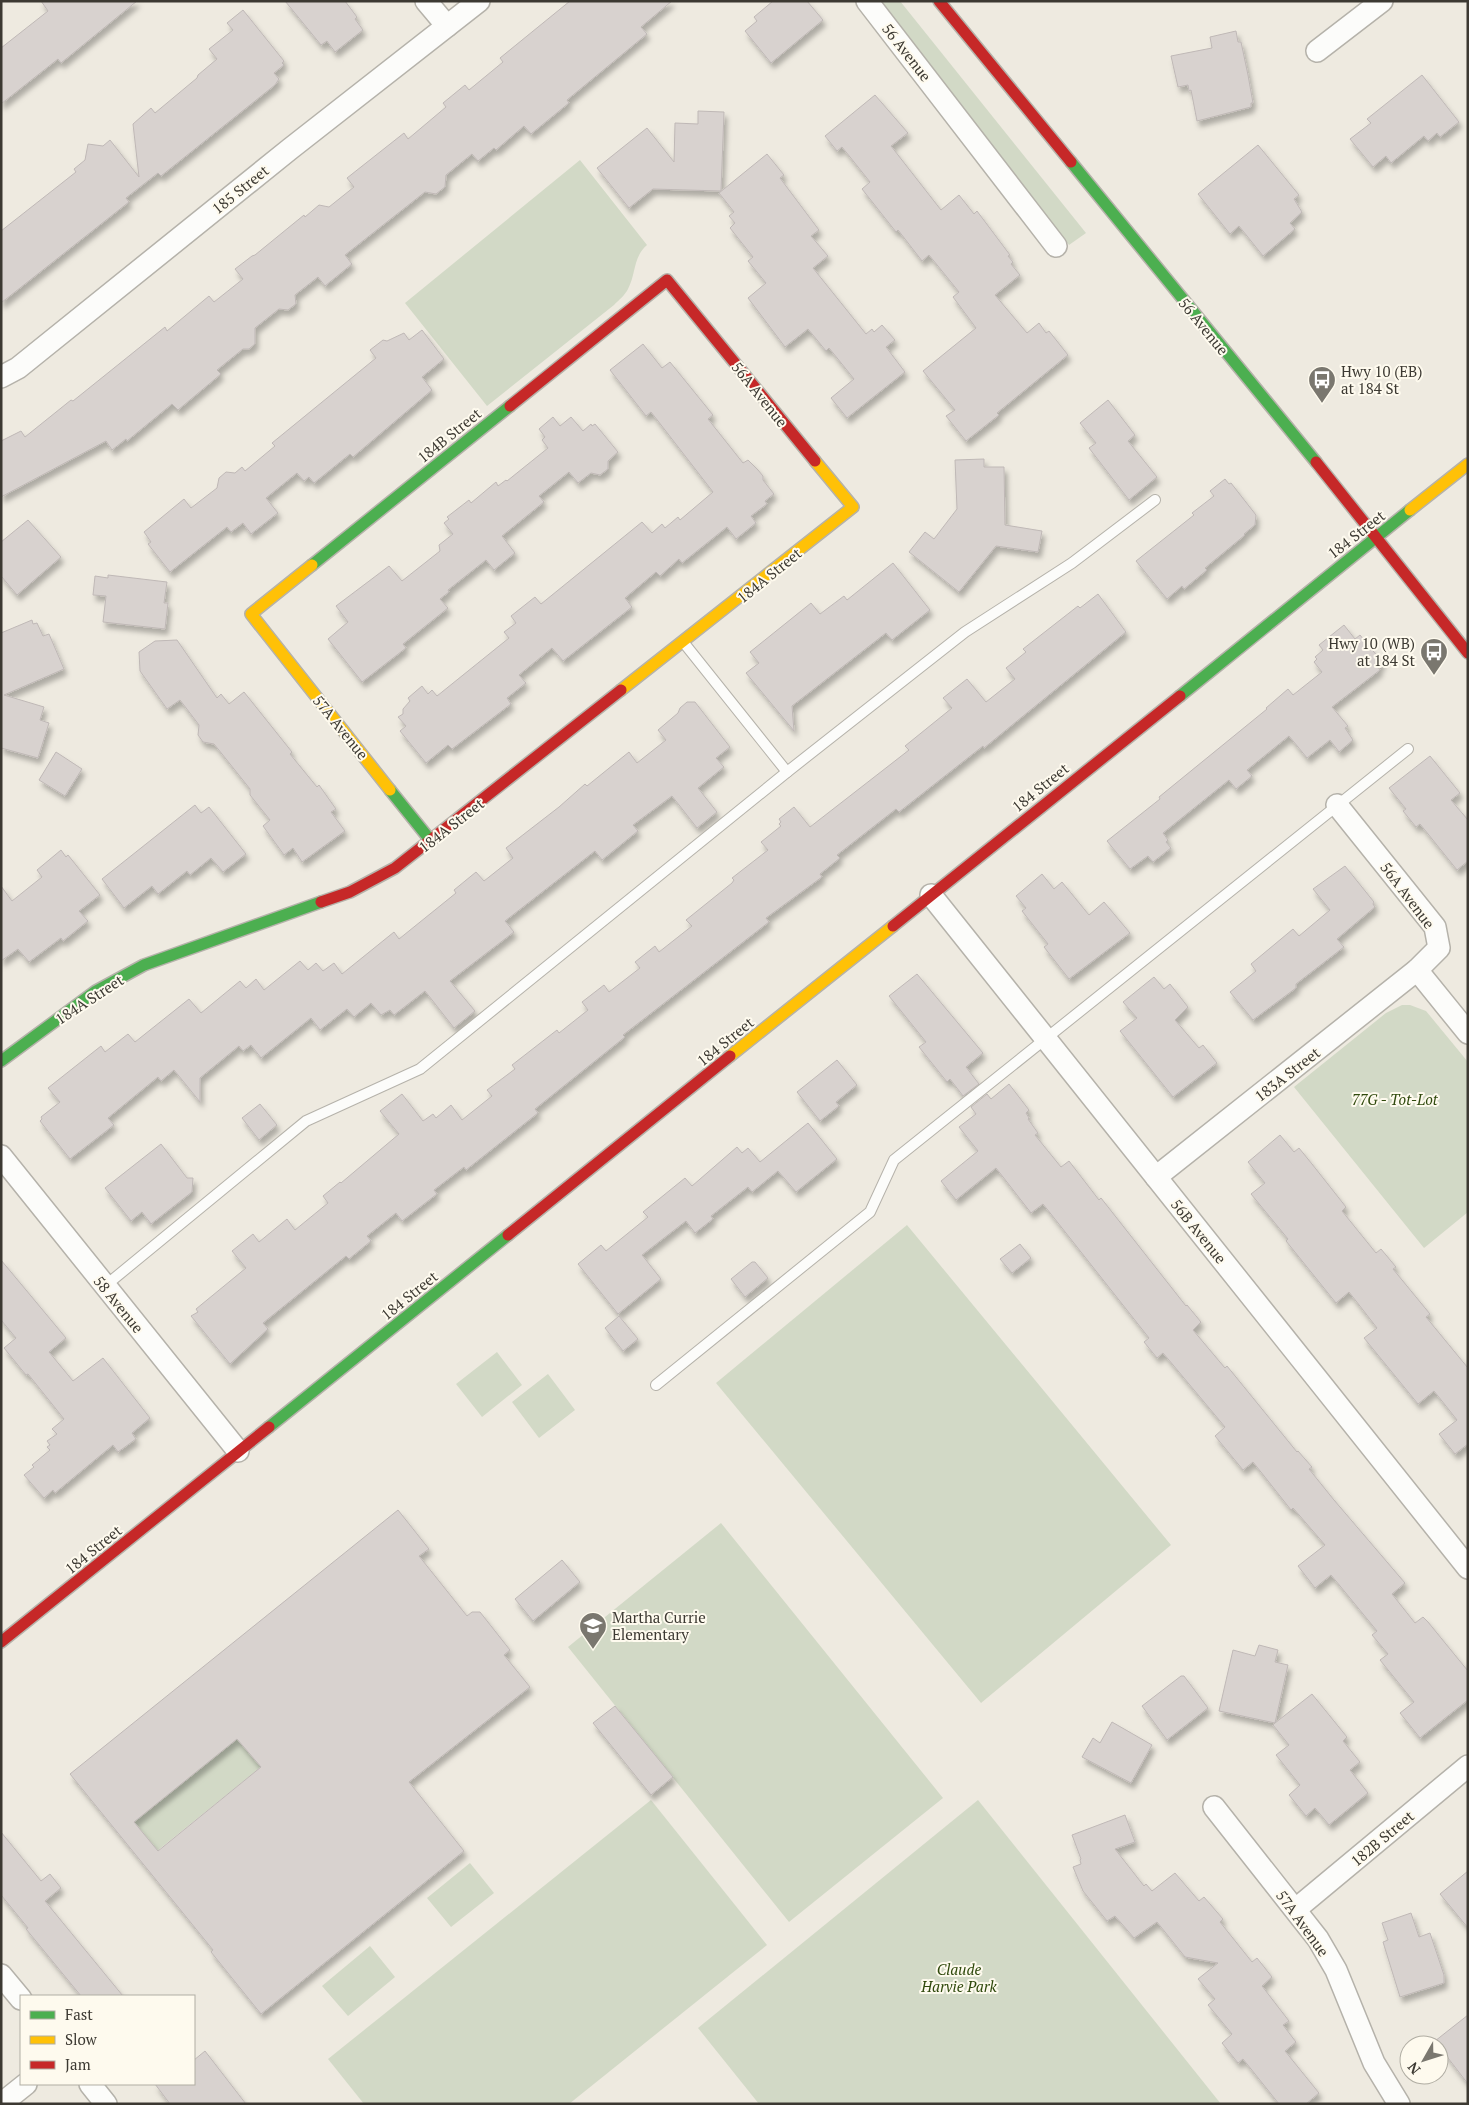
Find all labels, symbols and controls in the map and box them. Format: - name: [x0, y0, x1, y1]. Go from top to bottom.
- street label: 56 Avenue: [878, 19, 936, 85]
- street label: 185 Street: [207, 160, 273, 218]
- street label: 56 Avenue: [1175, 293, 1233, 359]
- street label: 56A Avenue: [728, 357, 792, 431]
- place label: Hwy 10 (EB) at 184 St: [1341, 361, 1422, 398]
- bus stop icon: Hwy 10 (EB) at 184 St: [1307, 365, 1337, 404]
- street label: 184B Street: [413, 403, 485, 467]
- street label: 184 Street: [1323, 505, 1389, 563]
- street label: 184A Street: [733, 543, 806, 607]
- place label: Hwy 10 (WB) at 184 St: [1328, 633, 1415, 670]
- bus stop icon: Hwy 10 (WB) at 184 St: [1419, 637, 1449, 676]
- street label: 57A Avenue: [309, 691, 373, 763]
- street label: 184 Street: [1007, 758, 1073, 816]
- street label: 184A Street: [414, 793, 488, 857]
- street label: 56A Avenue: [1376, 858, 1440, 932]
- street label: 184A Street: [51, 969, 127, 1029]
- street label: 184 Street: [692, 1012, 758, 1070]
- street label: 183A Street: [1250, 1042, 1324, 1106]
- park label: 77G - Tot-Lot: [1352, 1089, 1439, 1109]
- street label: 56B Avenue: [1167, 1195, 1231, 1267]
- street label: 184 Street: [376, 1266, 442, 1324]
- street label: 58 Avenue: [90, 1271, 148, 1337]
- street label: 184 Street: [60, 1520, 126, 1578]
- place label: Martha Currie Elementary: [612, 1607, 706, 1644]
- school or university icon: Martha Currie Elementary: [578, 1611, 608, 1650]
- street label: 182B Street: [1346, 1805, 1418, 1870]
- street label: 57A Avenue: [1272, 1886, 1334, 1960]
- park label: Claude Harvie Park: [920, 1959, 998, 1996]
- legend: [20, 1995, 195, 2085]
- text: Fast: [65, 2004, 93, 2024]
- text: Slow: [65, 2029, 98, 2049]
- north arrow: [1399, 2035, 1449, 2085]
- text: Jam: [65, 2054, 91, 2074]
- text: N: [1403, 2058, 1424, 2079]

